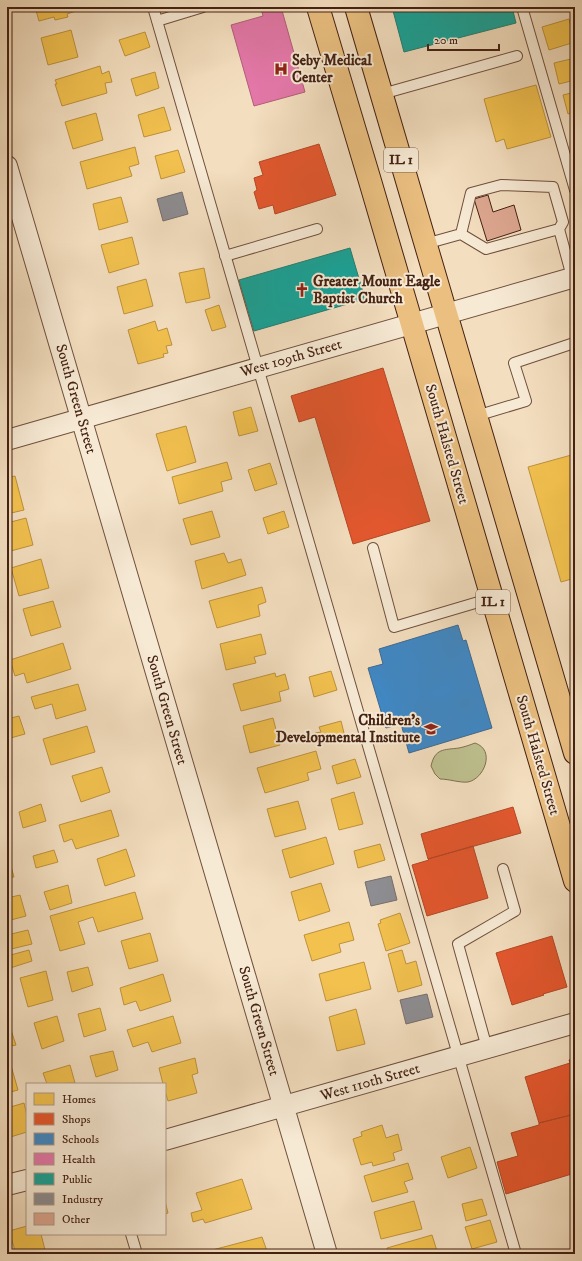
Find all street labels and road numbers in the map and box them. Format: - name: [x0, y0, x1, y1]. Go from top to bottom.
- road number: IL 1: [384, 148, 418, 172]
- street label: West 109th Street: [237, 334, 344, 382]
- street label: South Green Street: [51, 342, 101, 456]
- street label: South Halsted Street: [421, 382, 473, 506]
- road number: IL 1: [476, 590, 510, 614]
- street label: South Green Street: [142, 653, 192, 767]
- street label: South Halsted Street: [512, 693, 564, 817]
- street label: South Green Street: [234, 964, 284, 1078]
- street label: West 110th Street: [317, 1059, 422, 1106]

